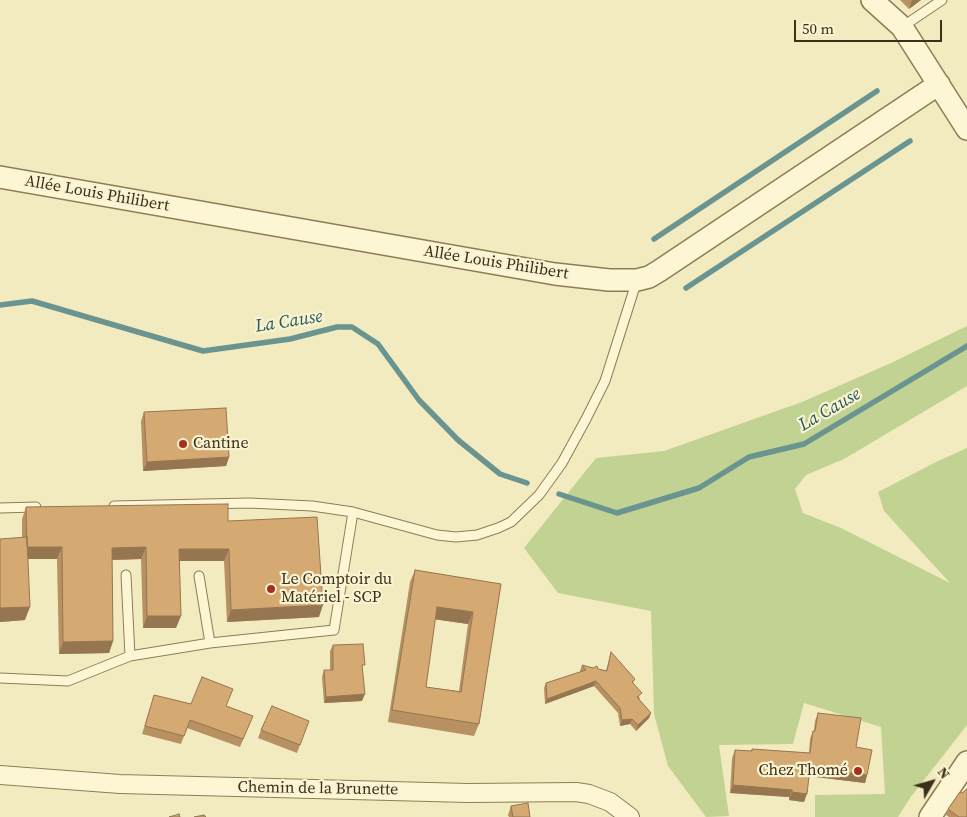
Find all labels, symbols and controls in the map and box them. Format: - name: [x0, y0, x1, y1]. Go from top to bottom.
- scale bar: [797, 10, 944, 42]
- text: 50 m: [802, 18, 834, 39]
- street label: Allée Louis Philibert: [23, 172, 171, 216]
- street label: Allée Louis Philibert: [422, 242, 570, 284]
- water label: La Cause: [254, 306, 324, 338]
- water label: La Cause: [795, 384, 865, 436]
- place label: Cantine: [193, 434, 249, 454]
- marker: Cantine: [177, 438, 189, 450]
- place label: Le Comptoir du Matériel - SCP: [281, 570, 392, 608]
- marker: Le Comptoir du Matériel - SCP: [265, 583, 277, 595]
- north arrow: [907, 757, 957, 807]
- place label: Chez Thomé: [758, 761, 848, 781]
- text: N: [933, 763, 955, 783]
- marker: Chez Thomé: [852, 765, 864, 777]
- street label: Chemin de la Brunette: [238, 778, 398, 800]

